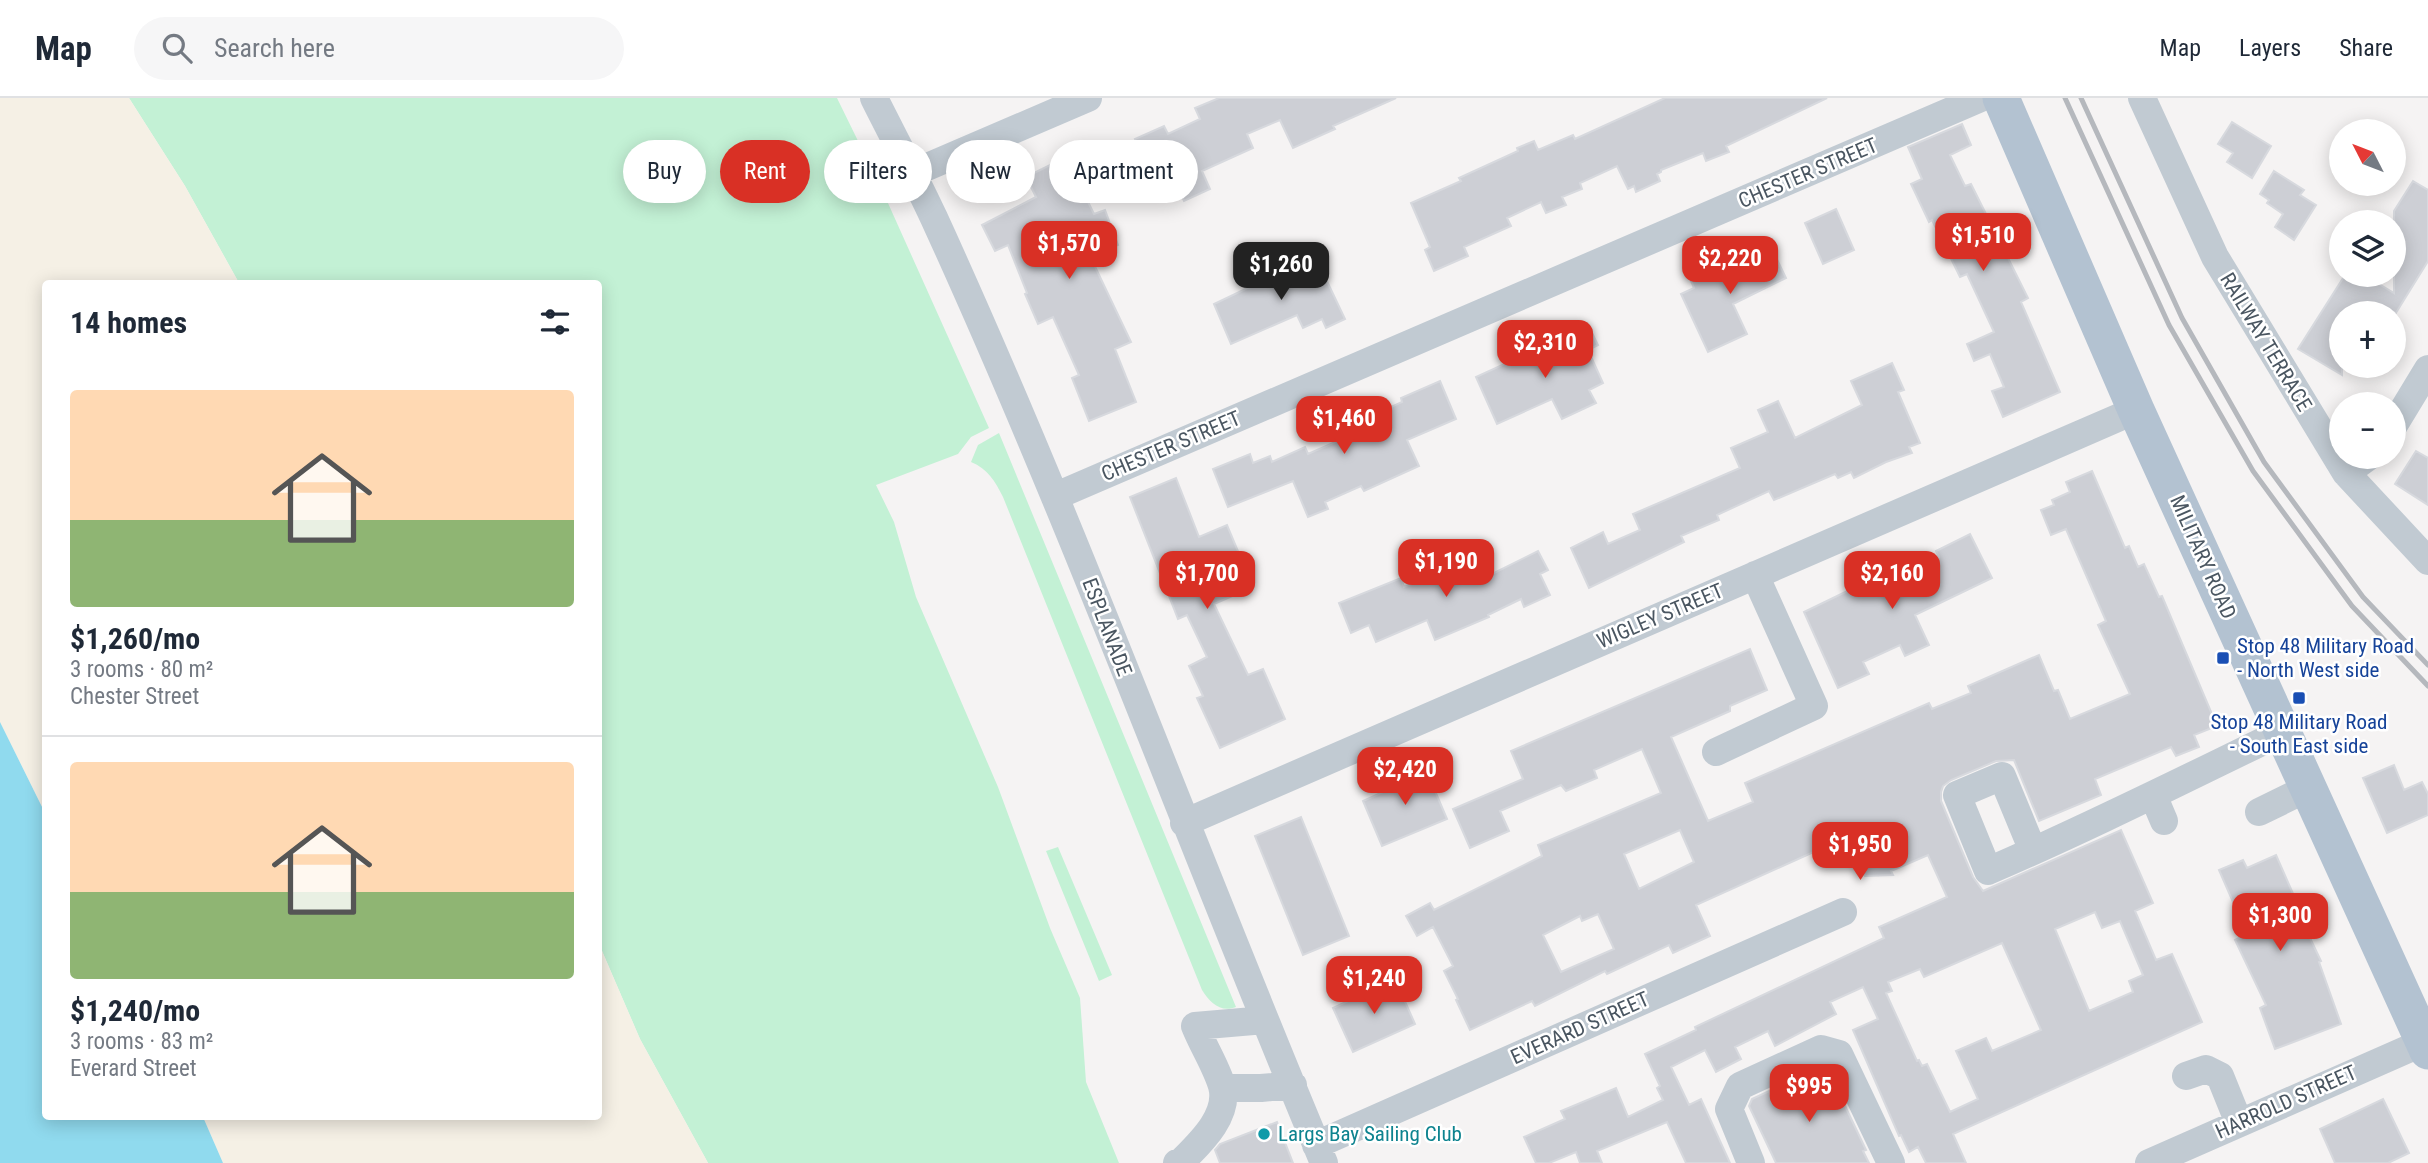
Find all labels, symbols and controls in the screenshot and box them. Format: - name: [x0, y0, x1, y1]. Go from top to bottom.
- search box: [134, 17, 624, 80]
- text: Map: [35, 29, 92, 68]
- icon: search: [158, 29, 196, 67]
- text: Search here: [214, 33, 335, 63]
- text: Map: [2160, 34, 2201, 62]
- text: Layers: [2239, 34, 2301, 62]
- text: Share: [2339, 34, 2393, 62]
- north arrow: [2329, 119, 2406, 196]
- map controls: [2329, 119, 2406, 469]
- street label: CHESTER STREET: [1735, 133, 1881, 213]
- chip: Buy: [623, 140, 706, 203]
- chip: Rent: [720, 140, 810, 203]
- chip: Filters: [824, 140, 932, 203]
- chip: New: [946, 140, 1035, 203]
- chip: Apartment: [1049, 140, 1198, 203]
- button: layers: [2329, 210, 2406, 287]
- pin: $1,510: [1926, 214, 2040, 273]
- pin: $1,570: [1012, 222, 1126, 281]
- text: $1,510: [1951, 222, 2015, 249]
- text: $1,570: [1037, 230, 1101, 257]
- pin: $2,220: [1673, 236, 1787, 296]
- pin: $1,260: [1224, 242, 1338, 302]
- text: $2,220: [1698, 245, 1762, 272]
- text: $1,260: [1249, 251, 1313, 278]
- street label: RAILWAY TERRACE: [2215, 268, 2317, 416]
- button: +: [2329, 301, 2406, 378]
- icon: filters: [536, 303, 574, 341]
- text: 14 homes: [70, 305, 187, 340]
- pin: $2,310: [1488, 320, 1602, 380]
- text: $2,310: [1513, 329, 1577, 356]
- button: −: [2329, 392, 2406, 469]
- pin: $1,460: [1287, 396, 1401, 456]
- text: $1,460: [1312, 405, 1376, 432]
- street label: CHESTER STREET: [1098, 406, 1244, 486]
- icon: home: [259, 435, 385, 561]
- street label: MILITARY ROAD: [2165, 492, 2241, 622]
- pin: $1,190: [1389, 540, 1503, 599]
- text: $1,190: [1414, 548, 1478, 575]
- pin: $1,700: [1150, 552, 1264, 611]
- pin: $2,160: [1835, 552, 1949, 611]
- text: $1,700: [1175, 560, 1239, 587]
- text: $2,160: [1860, 560, 1924, 587]
- street label: ESPLANADE: [1077, 575, 1137, 679]
- street label: WIGLEY STREET: [1593, 579, 1727, 653]
- text: $1,260/mo: [70, 621, 200, 656]
- place label: Stop 48 Military Road - North West side: [2237, 634, 2414, 682]
- marker: Stop 48 Military Road - North West side: [2215, 650, 2231, 666]
- text: 3 rooms · 80 m²: [70, 656, 213, 683]
- text: Chester Street: [70, 683, 199, 710]
- marker: Stop 48 Military Road - South East side: [2291, 690, 2307, 706]
- place label: Stop 48 Military Road - South East side: [2210, 710, 2388, 758]
- pin: $2,420: [1348, 748, 1462, 807]
- text: $2,420: [1373, 756, 1437, 783]
- icon: home: [259, 807, 385, 933]
- pin: $1,950: [1803, 822, 1917, 882]
- text: $1,950: [1828, 831, 1892, 858]
- pin: $1,300: [2223, 894, 2337, 953]
- text: $1,300: [2248, 902, 2312, 929]
- pin: $1,240: [1317, 956, 1431, 1016]
- text: $1,240: [1342, 965, 1406, 992]
- street label: EVERARD STREET: [1507, 987, 1653, 1069]
- text: $1,240/mo: [70, 993, 200, 1028]
- text: 3 rooms · 83 m²: [70, 1028, 213, 1055]
- text: Everard Street: [70, 1055, 197, 1082]
- street label: HARROLD STREET: [2212, 1060, 2360, 1144]
- pin: $995: [1768, 1065, 1850, 1124]
- text: $995: [1786, 1073, 1832, 1100]
- place label: Largs Bay Sailing Club: [1278, 1122, 1462, 1146]
- marker: Largs Bay Sailing Club: [1256, 1126, 1272, 1142]

